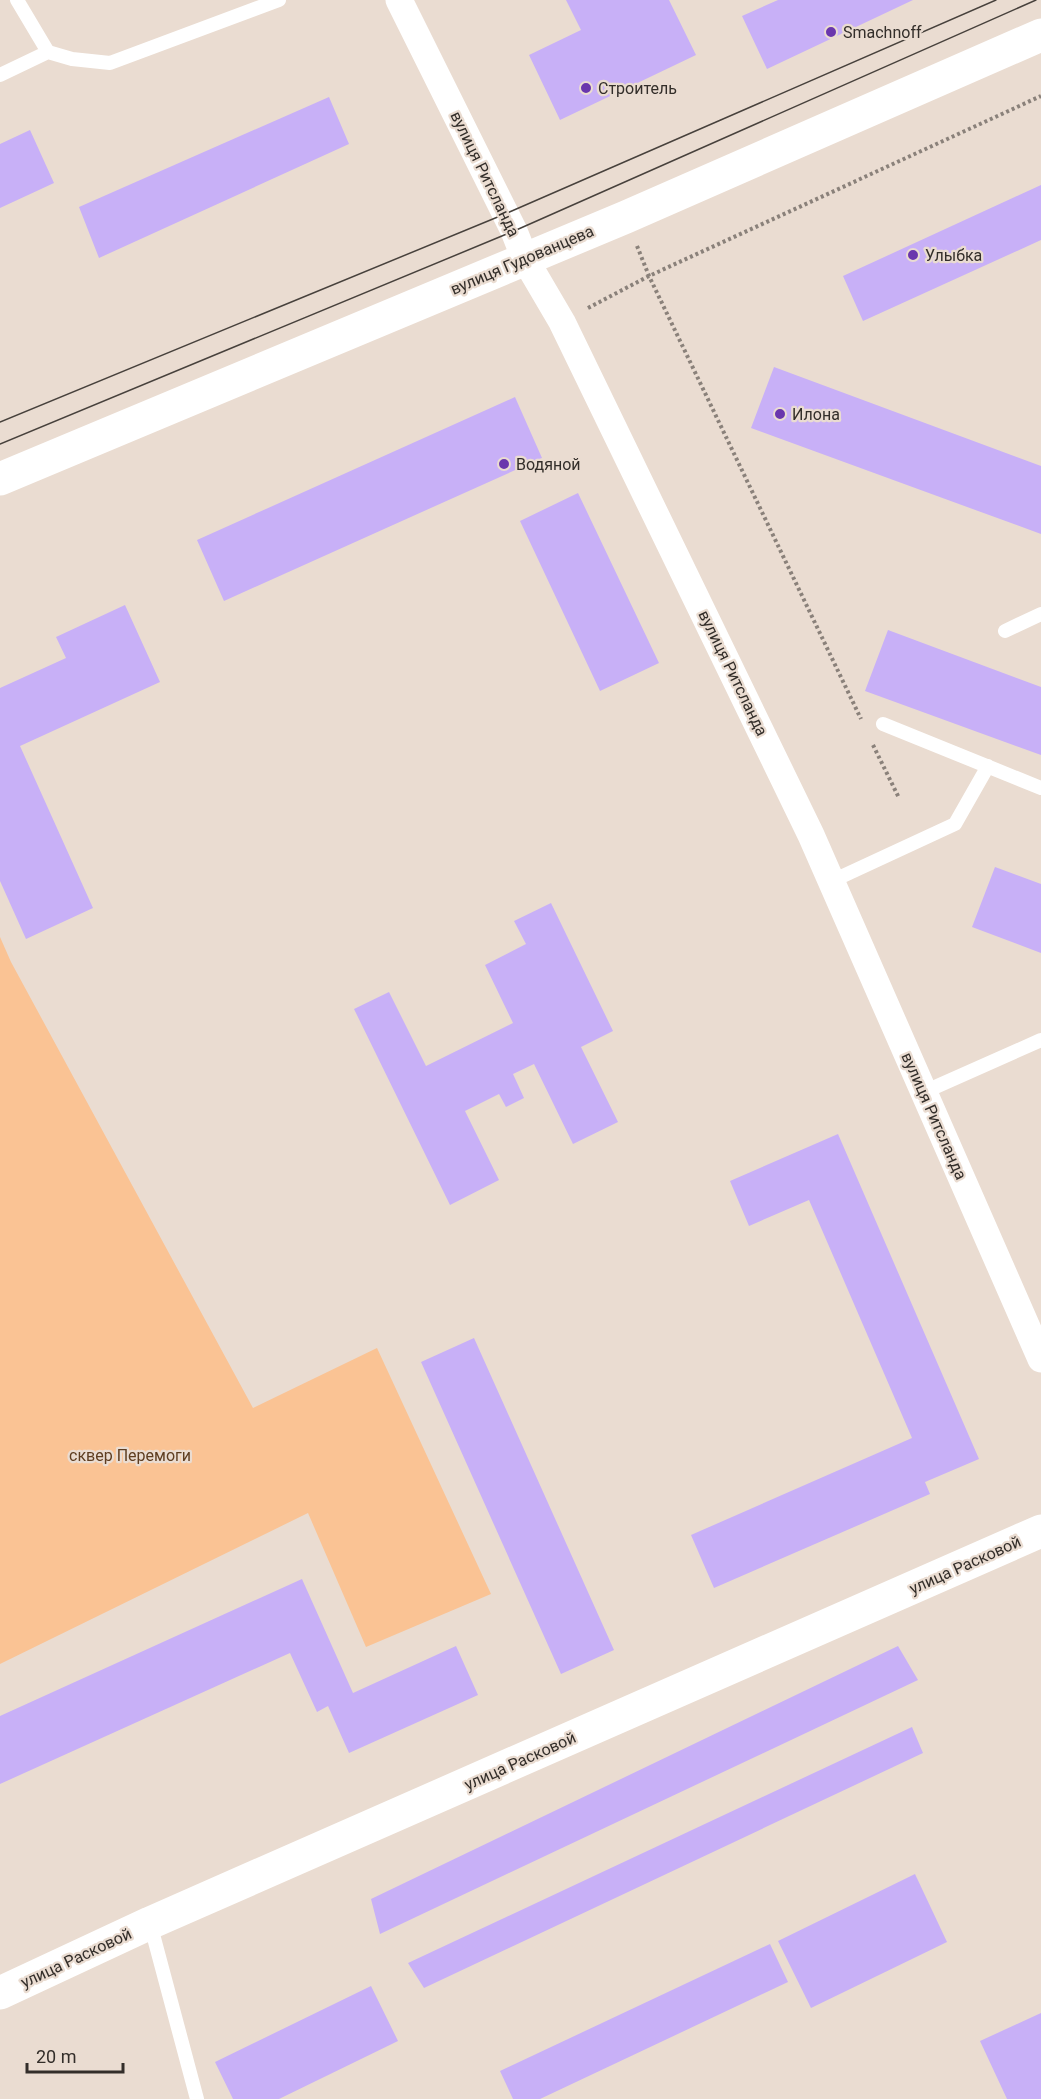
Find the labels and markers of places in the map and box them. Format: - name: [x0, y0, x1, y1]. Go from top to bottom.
- place label: Smachnoff: [843, 23, 922, 42]
- marker: Smachnoff: [824, 25, 838, 39]
- place label: Строитель: [598, 79, 677, 98]
- marker: Строитель: [579, 81, 593, 95]
- place label: Улыбка: [925, 246, 982, 265]
- marker: Улыбка: [906, 248, 920, 262]
- place label: Илона: [792, 405, 840, 424]
- marker: Илона: [773, 407, 787, 421]
- place label: Водяной: [516, 455, 581, 474]
- marker: Водяной: [497, 457, 511, 471]

